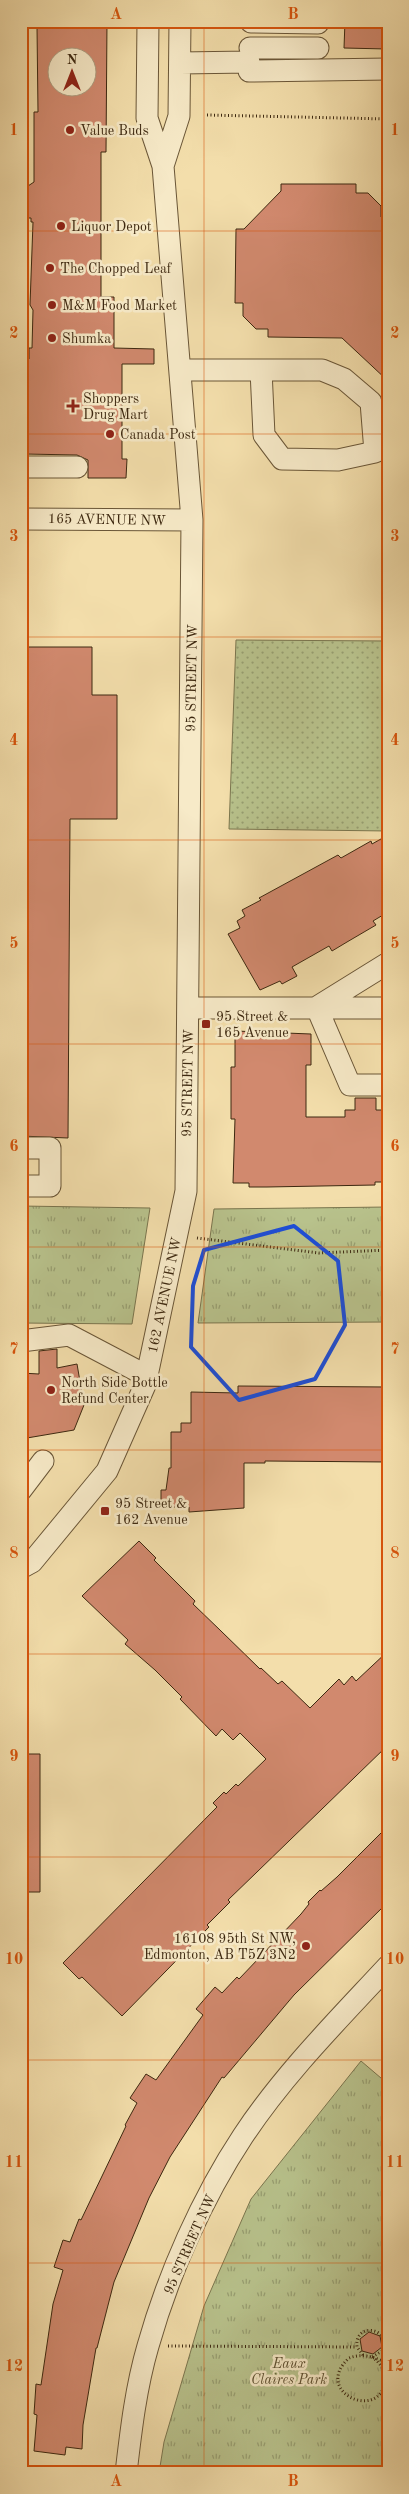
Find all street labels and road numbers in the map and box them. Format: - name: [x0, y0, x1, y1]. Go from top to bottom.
- street label: 165 AVENUE NW: [48, 512, 166, 528]
- street label: 95 STREET NW: [184, 624, 200, 732]
- street label: 95 STREET NW: [180, 1029, 196, 1137]
- street label: 162 AVENUE NW: [146, 1236, 184, 1354]
- street label: 95 STREET NW: [162, 2192, 218, 2297]

